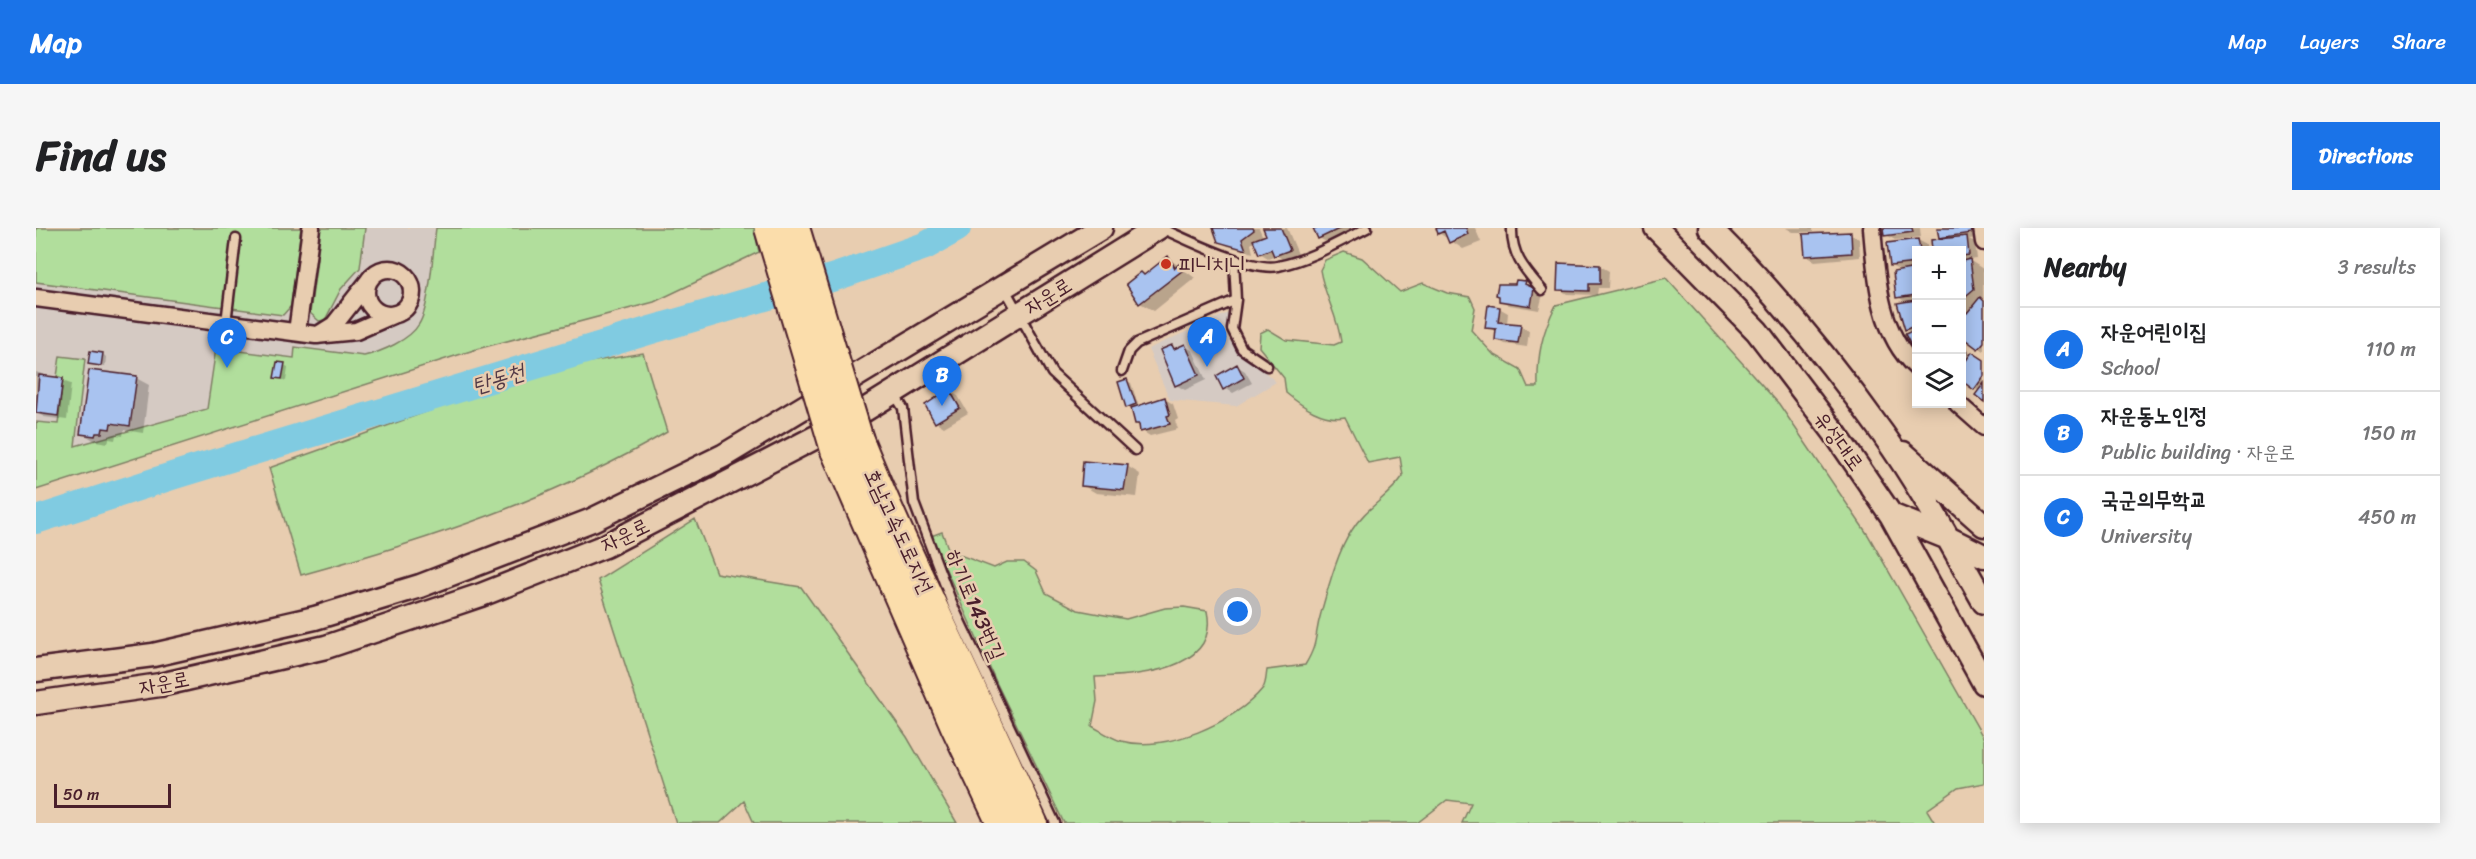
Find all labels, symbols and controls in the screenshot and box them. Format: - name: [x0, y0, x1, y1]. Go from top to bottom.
- text: Map: [30, 18, 82, 67]
- text: Map: [2228, 23, 2267, 61]
- text: Layers: [2300, 23, 2359, 61]
- text: Share: [2392, 23, 2446, 61]
- text: Find us: [36, 119, 166, 193]
- button: Directions: [2292, 122, 2440, 190]
- text: Nearby: [2044, 244, 2126, 290]
- place label: 피니치니: [1178, 245, 1246, 283]
- map controls: [1912, 246, 1966, 408]
- button: +: [1912, 246, 1966, 300]
- text: 3 results: [2338, 250, 2416, 285]
- marker: 피니치니: [1159, 257, 1173, 271]
- street label: 자운로: [1016, 266, 1080, 326]
- button: −: [1912, 300, 1966, 354]
- text: 자운어린이집: [2101, 312, 2207, 351]
- pin: C: [208, 318, 246, 368]
- pin: A: [1188, 318, 1226, 367]
- text: A: [2057, 332, 2070, 367]
- text: 110 m: [2366, 332, 2416, 367]
- water label: 탄동천: [467, 351, 531, 405]
- text: School: [2101, 351, 2160, 386]
- button: layers: [1912, 354, 1966, 408]
- pin: B: [922, 356, 962, 406]
- text: 자운동노인정: [2101, 396, 2207, 435]
- street label: 유성대로: [1804, 402, 1874, 480]
- text: B: [2057, 416, 2070, 451]
- text: 150 m: [2362, 416, 2416, 451]
- text: Public building · 자운로: [2101, 435, 2295, 470]
- street label: 호남고속도로지선: [853, 462, 945, 600]
- text: 국군의무학교: [2101, 480, 2207, 519]
- text: C: [2057, 500, 2070, 535]
- text: 450 m: [2358, 500, 2416, 535]
- street label: 자운로: [594, 507, 656, 563]
- text: University: [2101, 519, 2192, 554]
- street label: 하기로143번길: [934, 543, 1016, 667]
- your location: [1223, 597, 1252, 626]
- street label: 자운로: [135, 660, 193, 706]
- text: 50 m: [63, 780, 99, 809]
- scale bar: [54, 781, 171, 808]

